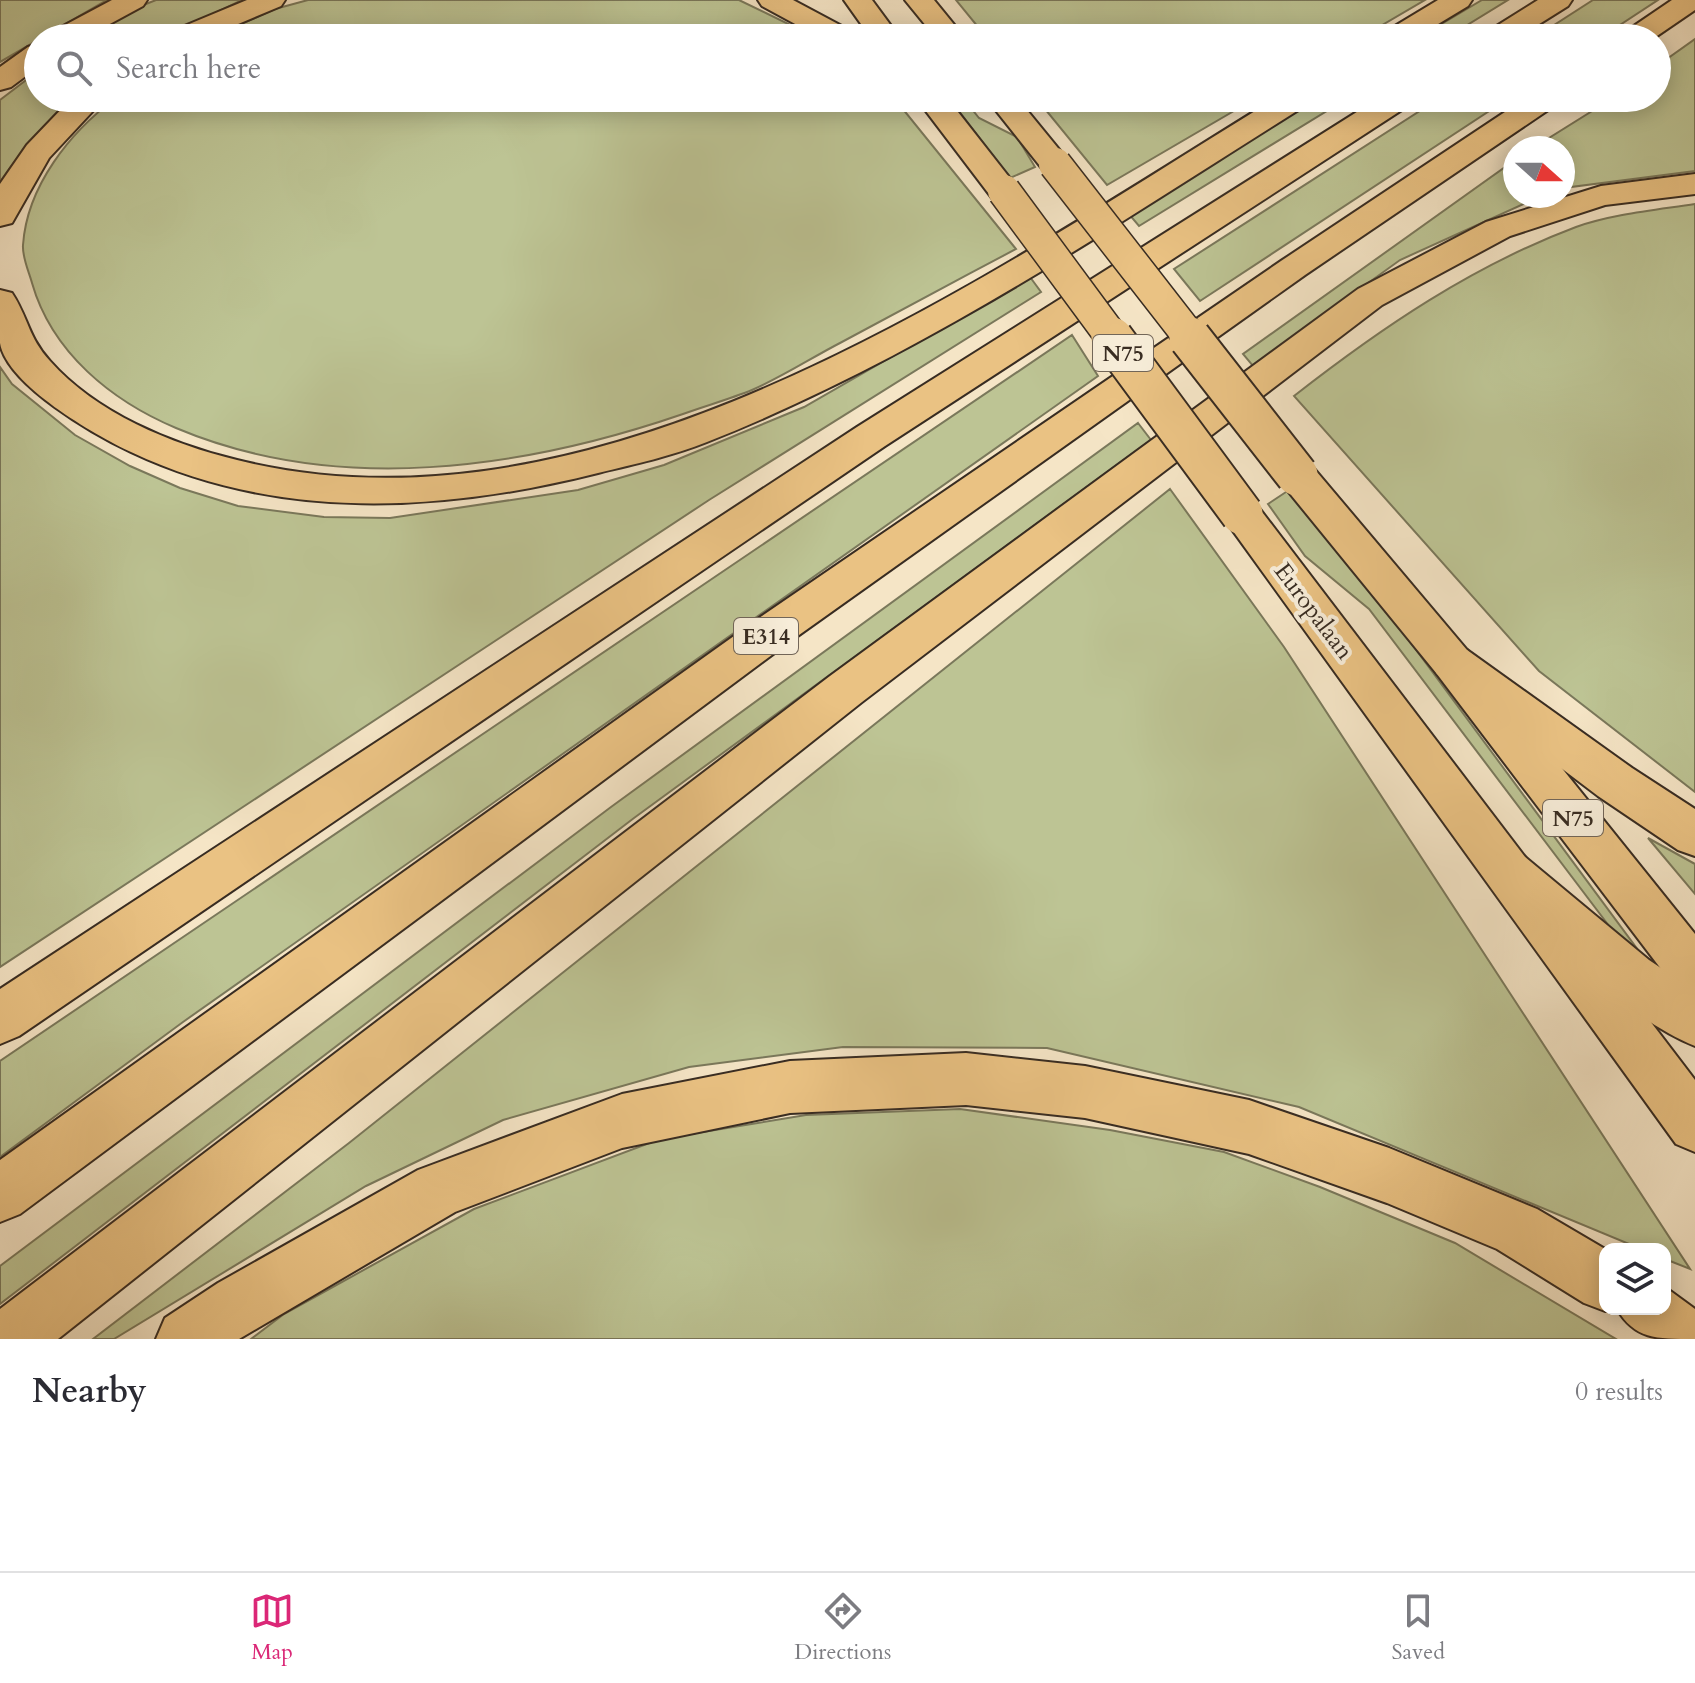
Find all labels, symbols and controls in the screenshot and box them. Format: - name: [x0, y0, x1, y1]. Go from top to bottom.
- search box: [24, 24, 1671, 112]
- icon: search: [52, 46, 96, 90]
- text: Search here: [116, 48, 261, 89]
- north arrow: [1503, 136, 1575, 208]
- road number: N75: [1093, 335, 1153, 371]
- street label: Europalaan: [1266, 556, 1361, 667]
- road number: E314: [734, 618, 798, 654]
- road number: N75: [1543, 800, 1603, 836]
- map controls: [1599, 1243, 1671, 1315]
- button: layers: [1599, 1243, 1671, 1315]
- text: Nearby: [32, 1368, 147, 1414]
- text: 0 results: [1575, 1374, 1663, 1409]
- tab: Map: [250, 1589, 294, 1667]
- tab: Directions: [794, 1589, 891, 1667]
- tab: Saved: [1392, 1589, 1445, 1667]

